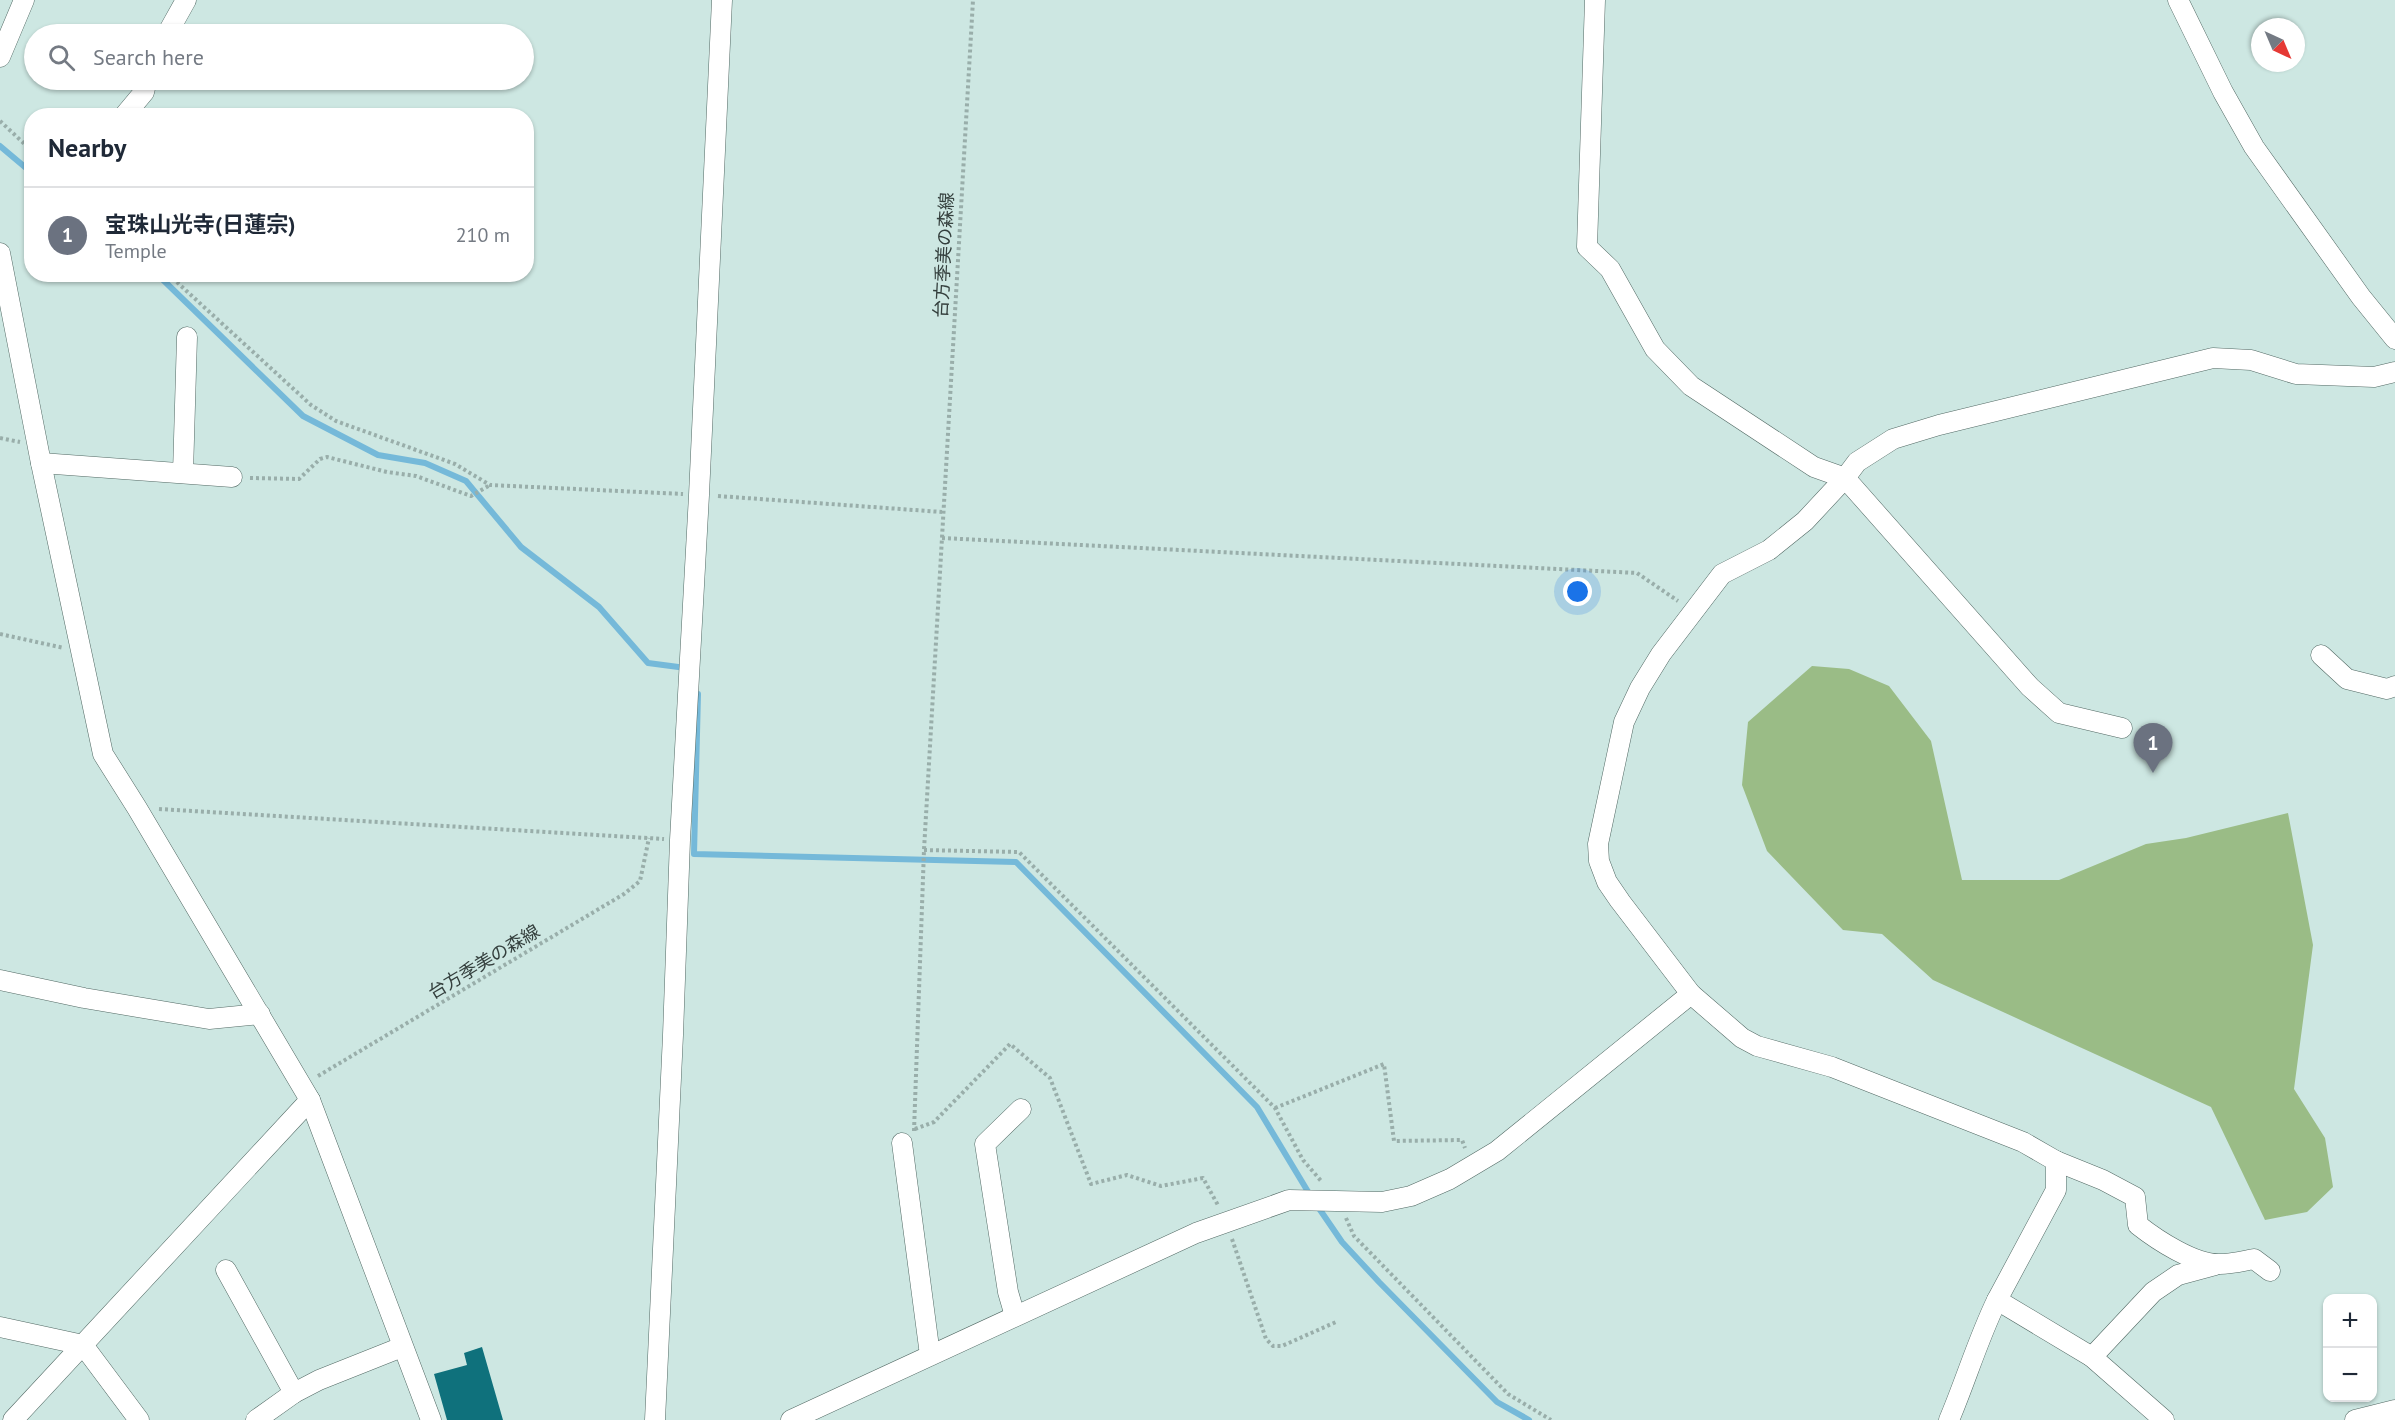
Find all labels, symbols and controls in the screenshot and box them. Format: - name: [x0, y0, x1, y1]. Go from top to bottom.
- north arrow: [2251, 18, 2305, 72]
- search box: [24, 24, 534, 90]
- icon: search: [45, 41, 78, 74]
- text: Search here: [93, 43, 204, 71]
- text: Nearby: [48, 131, 126, 164]
- street label: 台方季美の森線: [929, 191, 958, 318]
- text: 宝珠山光寺(日蓮宗): [105, 210, 295, 238]
- text: 1: [62, 222, 73, 248]
- text: 210 m: [456, 222, 510, 248]
- text: Temple: [105, 238, 167, 264]
- your location: [1563, 577, 1592, 606]
- pin: 1: [2134, 724, 2172, 773]
- street label: 台方季美の森線: [424, 919, 544, 1004]
- map controls: [2323, 1294, 2377, 1402]
- button: +: [2323, 1294, 2377, 1348]
- button: −: [2323, 1348, 2377, 1402]

